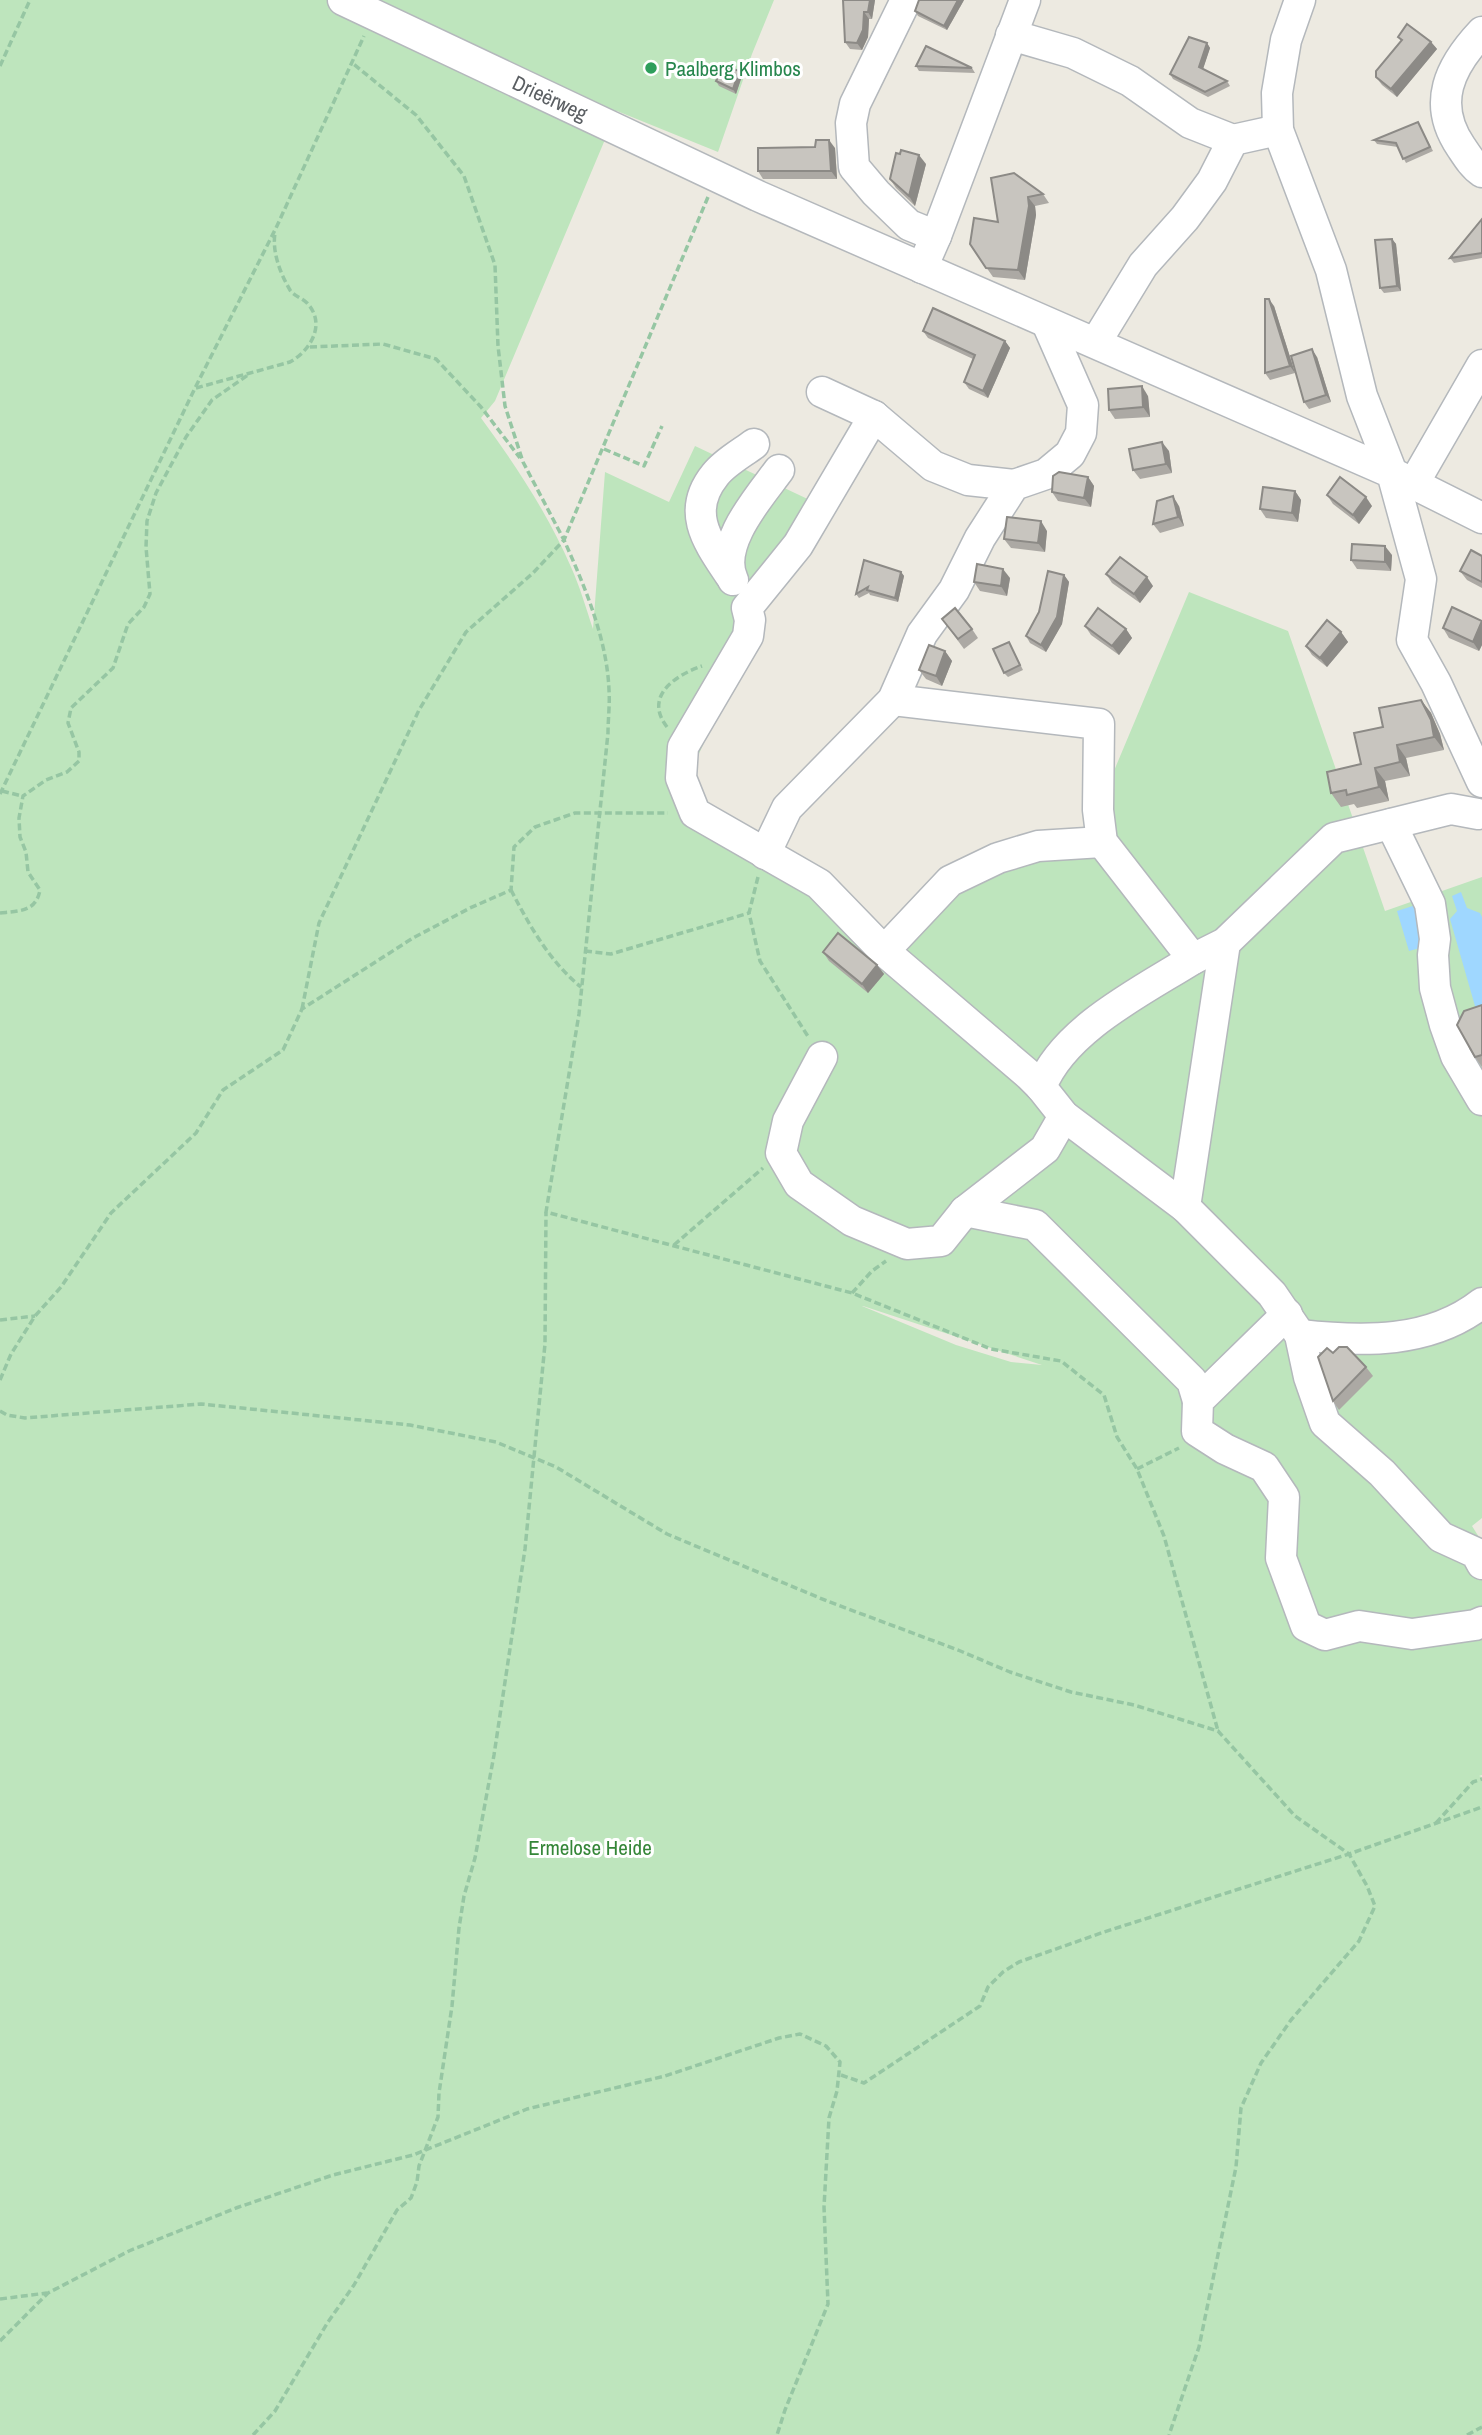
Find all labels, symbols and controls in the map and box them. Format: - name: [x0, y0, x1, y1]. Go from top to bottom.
- place label: Paalberg Klimbos: [665, 54, 801, 83]
- marker: Paalberg Klimbos: [643, 60, 659, 76]
- street label: Drieërweg: [508, 68, 593, 128]
- park label: Ermelose Heide: [528, 1833, 652, 1862]

